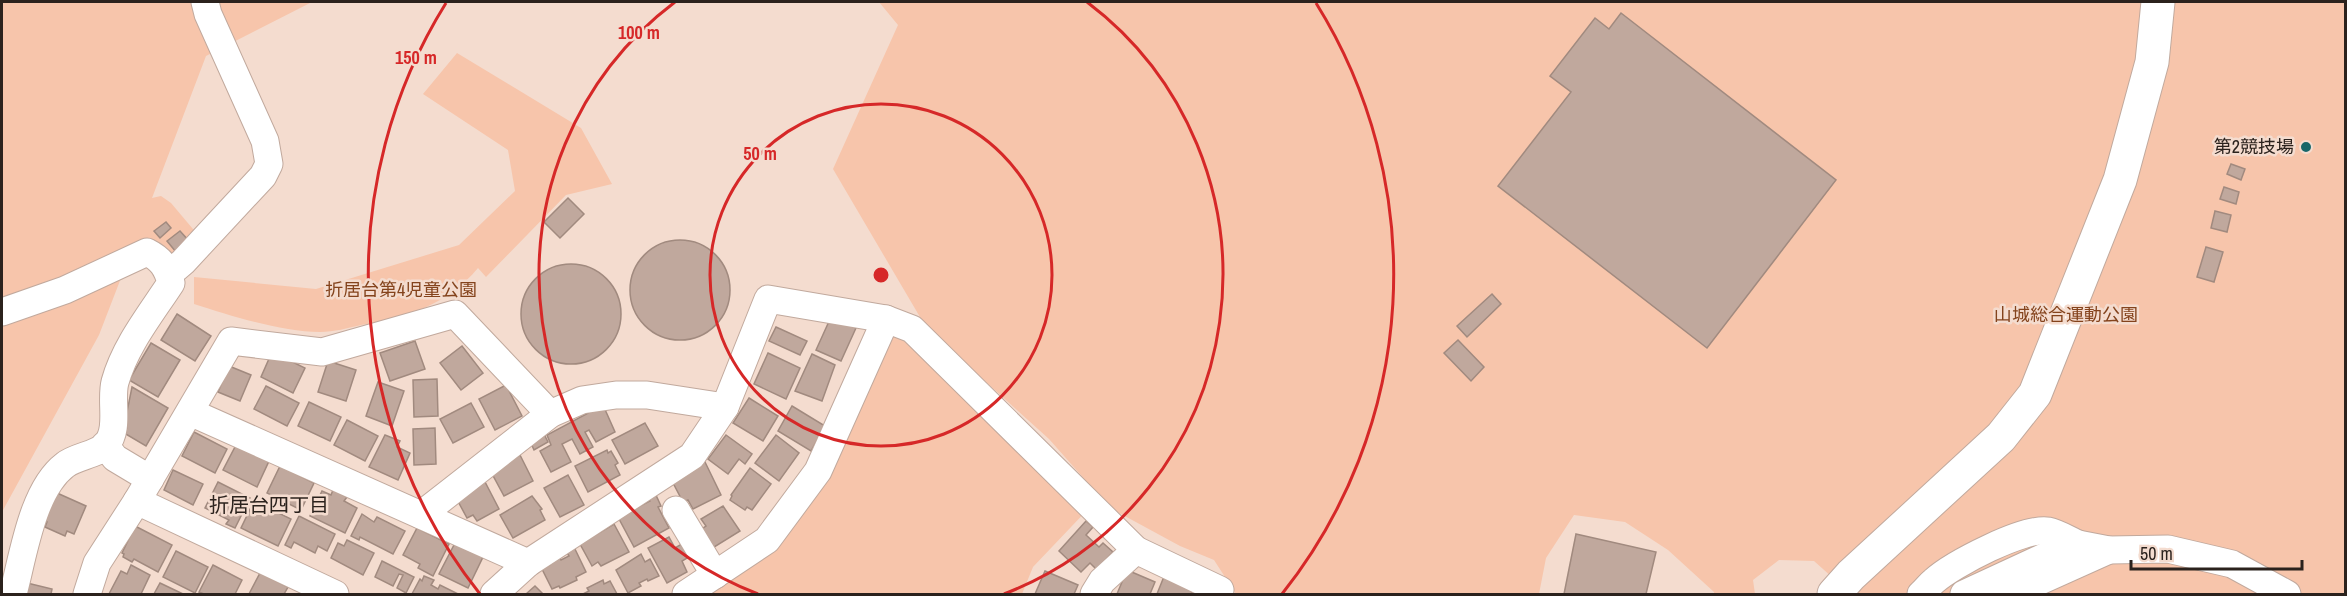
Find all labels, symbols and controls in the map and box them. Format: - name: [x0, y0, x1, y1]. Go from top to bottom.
- text: 100 m: [618, 20, 660, 45]
- text: 150 m: [395, 45, 437, 70]
- place label: 第2競技場: [2214, 134, 2294, 159]
- marker: 第2競技場: [2299, 140, 2313, 154]
- text: 50 m: [743, 141, 777, 166]
- centre of rings: [871, 265, 891, 285]
- park label: 折居台第4児童公園: [325, 277, 477, 302]
- park label: 山城総合運動公園: [1994, 302, 2138, 327]
- district label: 折居台四丁目: [209, 491, 329, 518]
- scale bar: [2131, 533, 2302, 571]
- text: 50 m: [2140, 541, 2173, 566]

